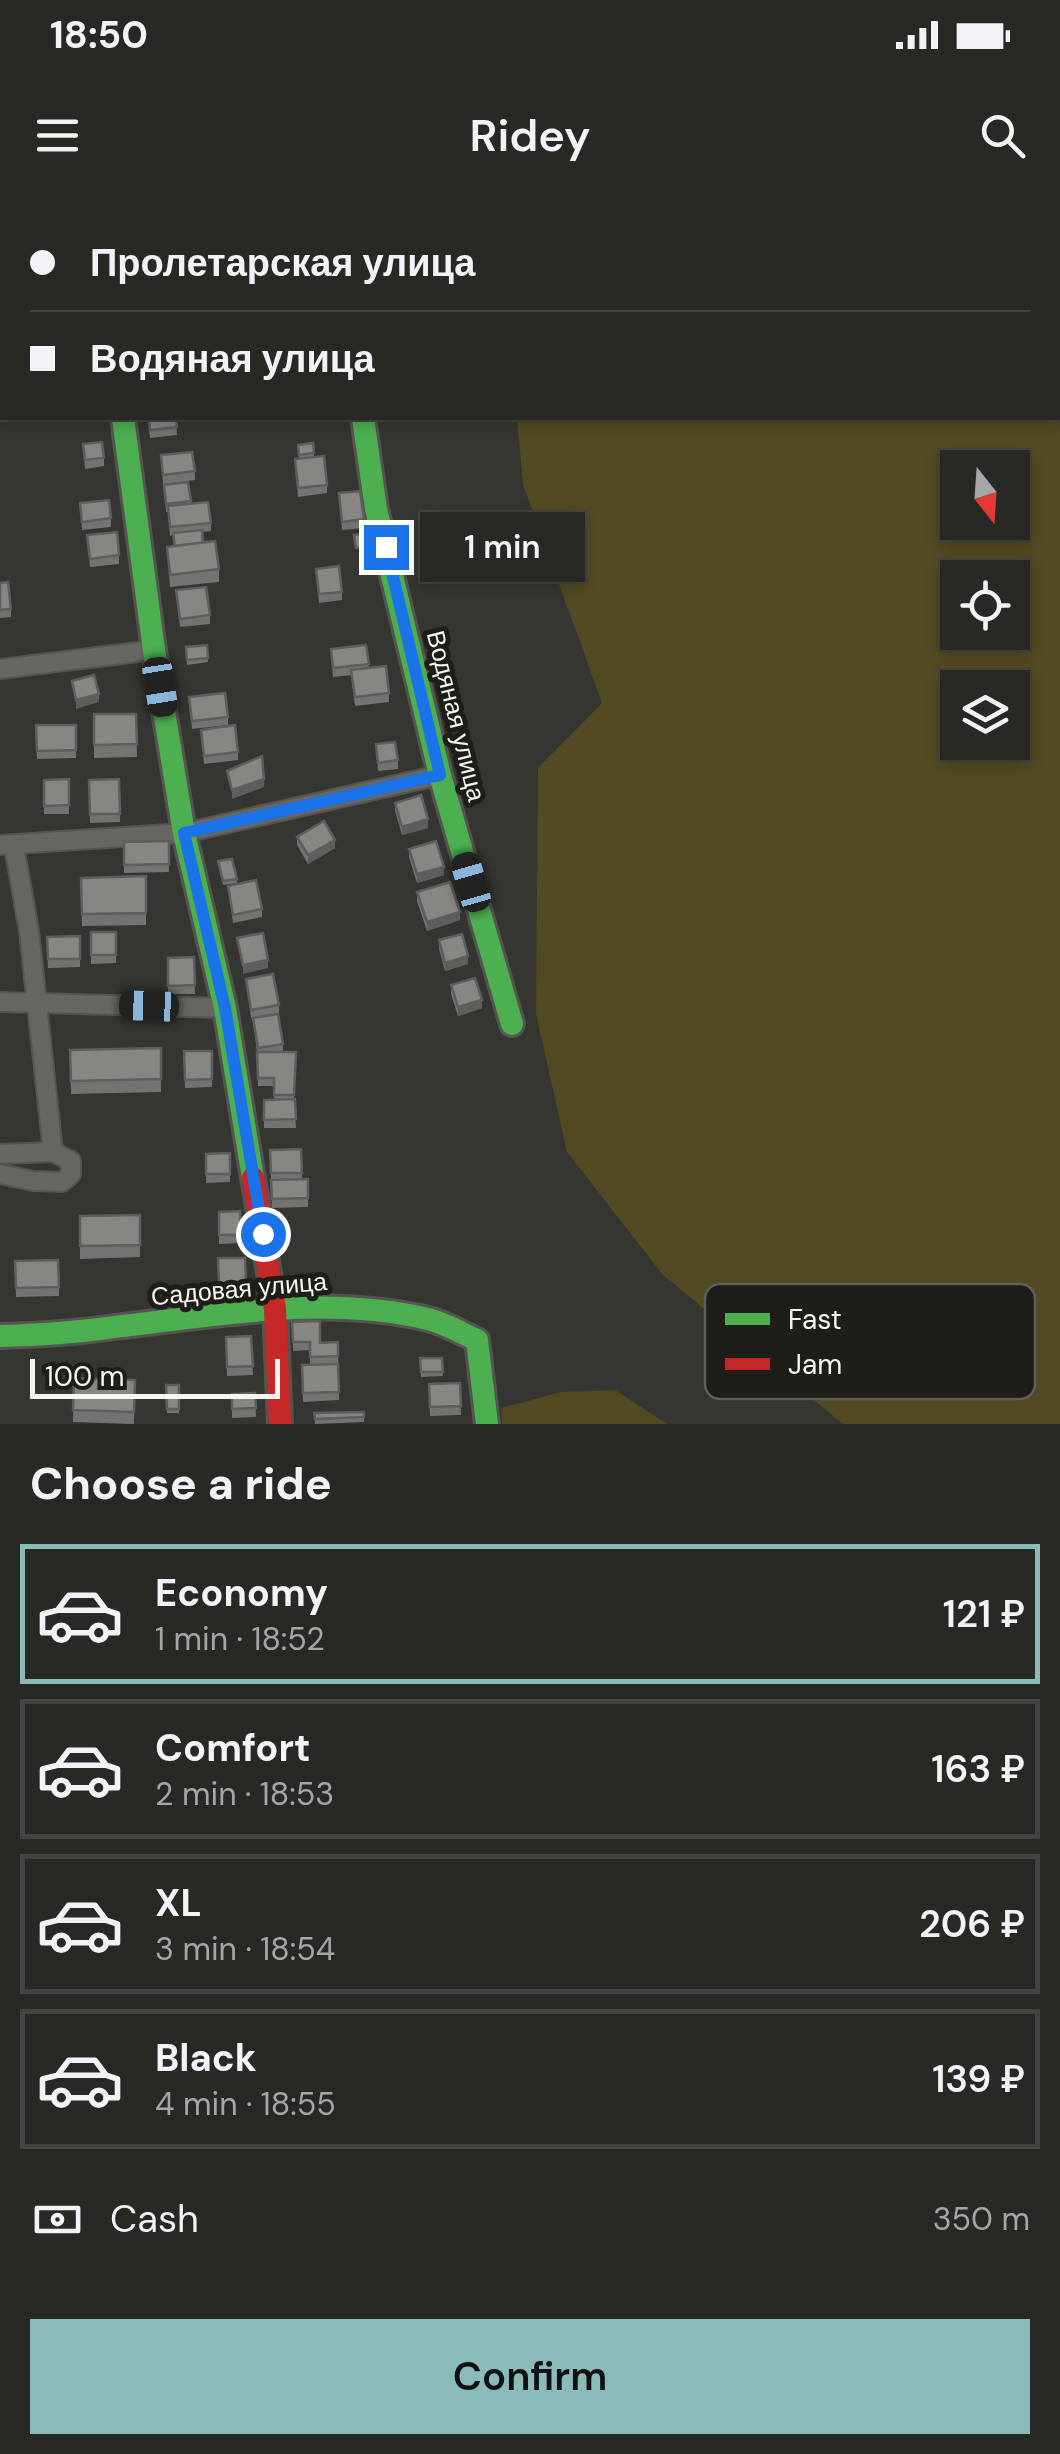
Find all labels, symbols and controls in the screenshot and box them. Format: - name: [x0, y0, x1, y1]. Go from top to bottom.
- text: 18:50: [50, 10, 148, 60]
- text: Ridey: [470, 106, 591, 165]
- icon: menu: [30, 108, 85, 163]
- icon: search: [975, 108, 1030, 163]
- text: Пролетарская улица: [90, 238, 476, 288]
- text: Водяная улица: [90, 334, 375, 384]
- north arrow: [940, 450, 1030, 540]
- map controls: [940, 450, 1030, 760]
- callout: 1 min: [421, 512, 586, 582]
- route end: [364, 525, 409, 570]
- text: 1 min: [464, 526, 541, 568]
- button: locate: [940, 560, 1030, 650]
- street label: Водяная улица: [419, 627, 493, 805]
- car: [140, 655, 180, 719]
- button: layers: [940, 670, 1030, 760]
- car: [448, 849, 494, 915]
- car: [118, 990, 180, 1022]
- route start: [241, 1212, 286, 1257]
- street label: Садовая улица: [150, 1265, 328, 1313]
- legend: [705, 1284, 1035, 1399]
- text: Fast: [788, 1301, 842, 1338]
- text: Jam: [788, 1346, 842, 1383]
- scale bar: [30, 1354, 280, 1398]
- text: 100 m: [45, 1358, 124, 1395]
- text: Choose a ride: [30, 1454, 332, 1513]
- text: Economy: [155, 1568, 328, 1618]
- icon: car: [35, 1569, 125, 1659]
- text: 121 ₽: [943, 1589, 1025, 1639]
- text: 1 min · 18:52: [155, 1618, 325, 1660]
- text: Comfort: [155, 1723, 311, 1773]
- icon: car: [35, 1724, 125, 1814]
- text: 163 ₽: [931, 1744, 1025, 1794]
- text: 2 min · 18:53: [155, 1773, 334, 1815]
- text: XL: [155, 1878, 202, 1928]
- icon: car: [35, 1879, 125, 1969]
- text: 206 ₽: [919, 1899, 1025, 1949]
- text: 3 min · 18:54: [155, 1928, 335, 1970]
- text: Black: [155, 2033, 257, 2083]
- icon: car: [35, 2034, 125, 2124]
- text: 139 ₽: [932, 2054, 1025, 2104]
- text: 4 min · 18:55: [155, 2083, 336, 2125]
- icon: cash: [30, 2192, 85, 2247]
- text: Cash: [110, 2194, 199, 2244]
- text: 350 m: [933, 2198, 1030, 2240]
- button: Confirm: [30, 2319, 1030, 2434]

